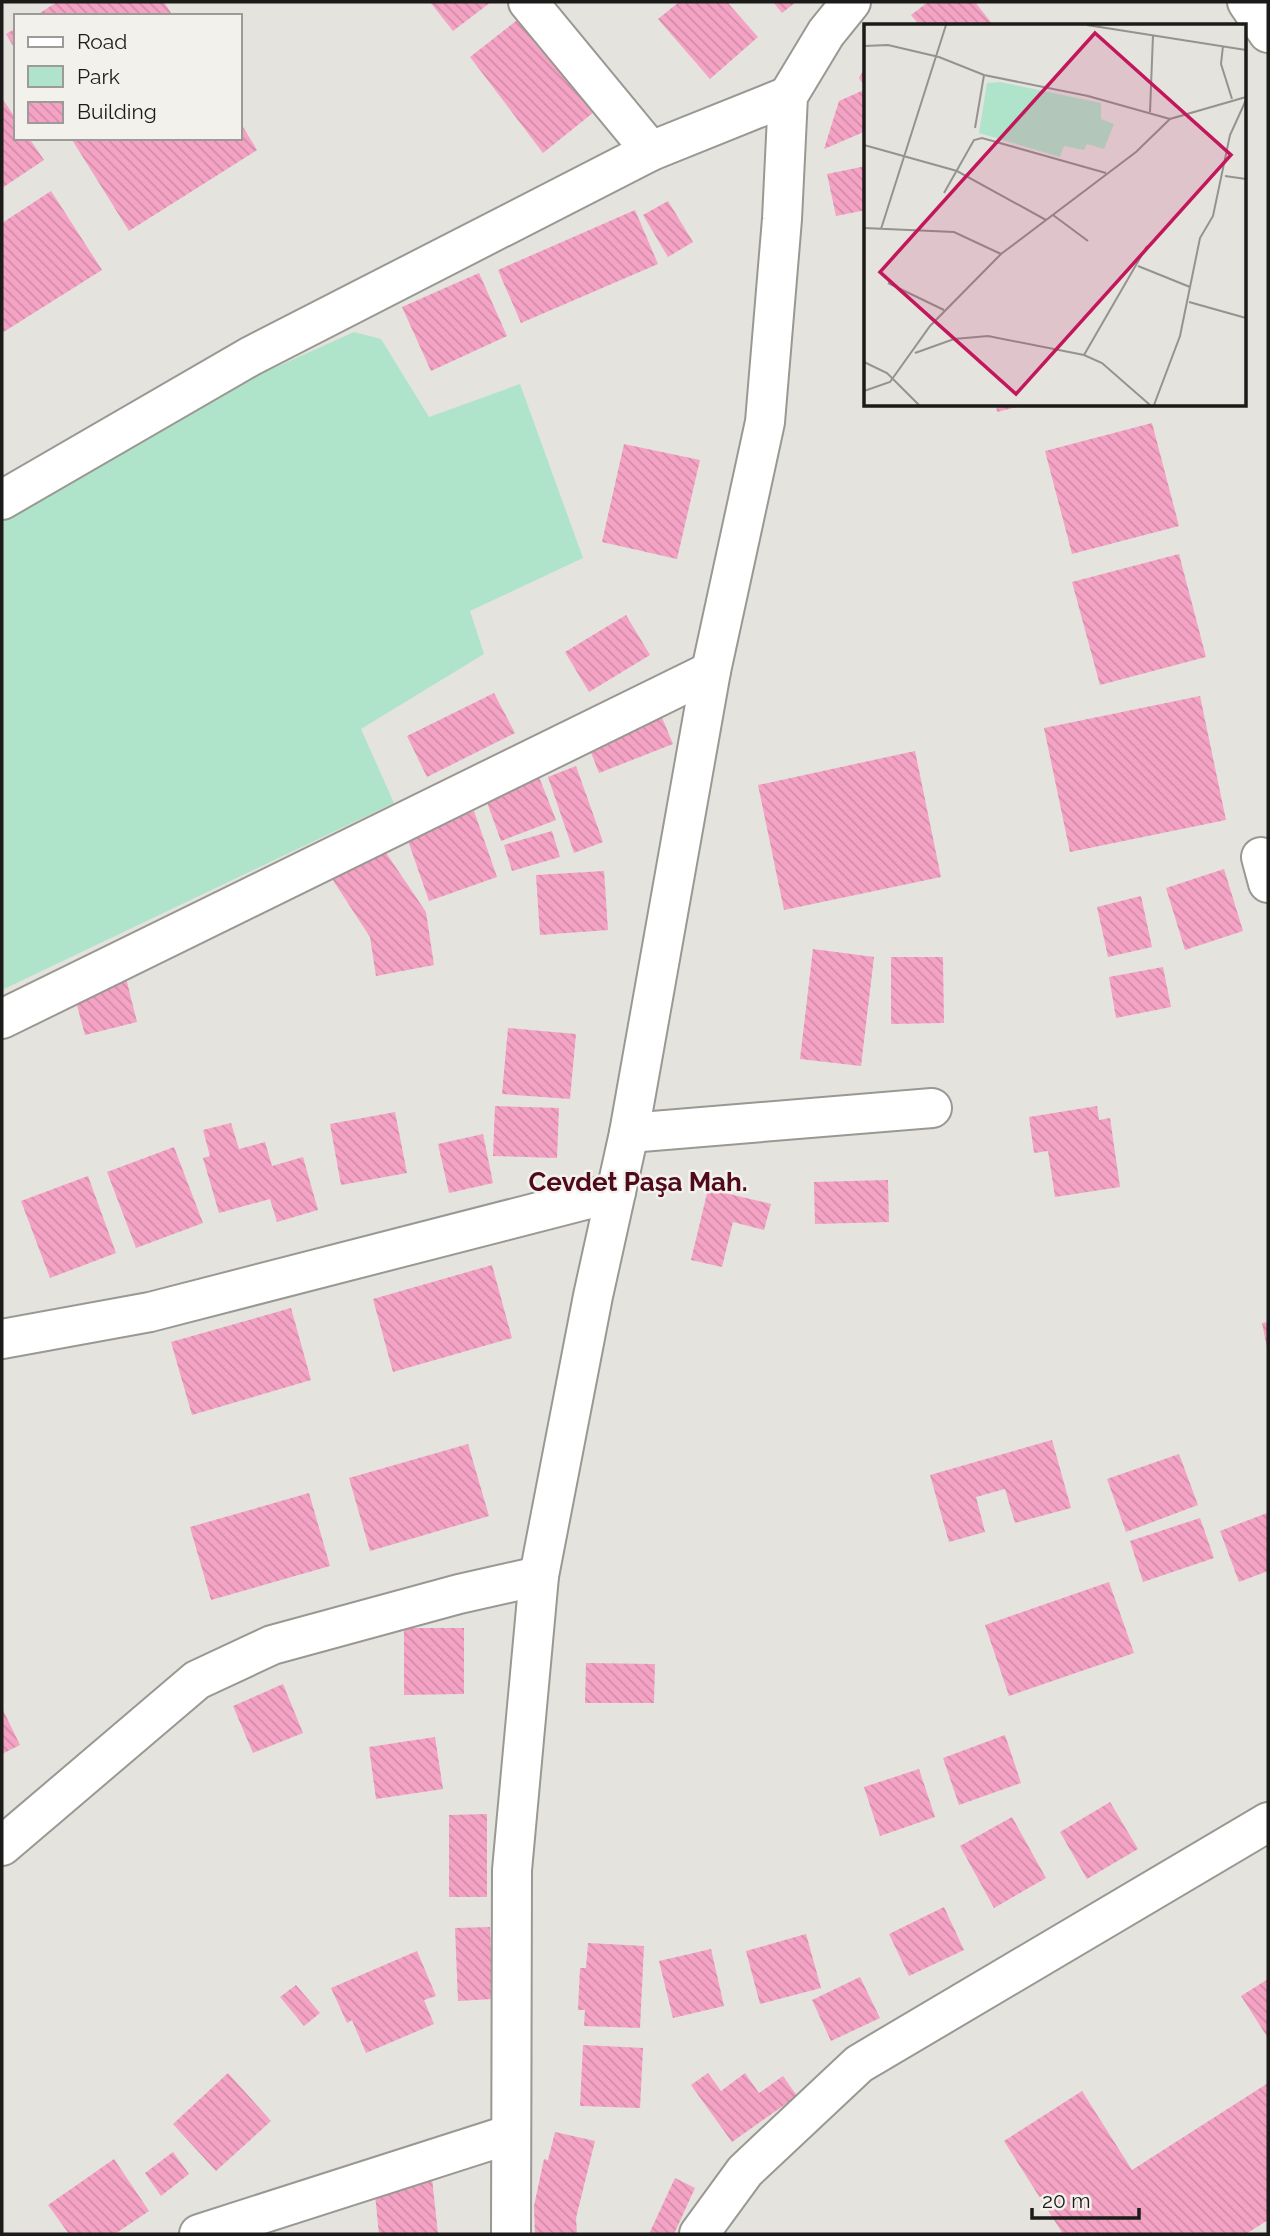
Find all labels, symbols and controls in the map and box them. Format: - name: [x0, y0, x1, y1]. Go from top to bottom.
- legend: [14, 14, 242, 140]
- inset map: [864, 24, 1246, 406]
- text: Road: [77, 29, 127, 54]
- text: Park: [77, 64, 120, 89]
- text: Building: [77, 99, 157, 124]
- district label: Cevdet Paşa Mah.: [529, 1167, 747, 1197]
- scale bar: [1032, 2176, 1139, 2220]
- text: 20 m: [1042, 2188, 1090, 2213]

